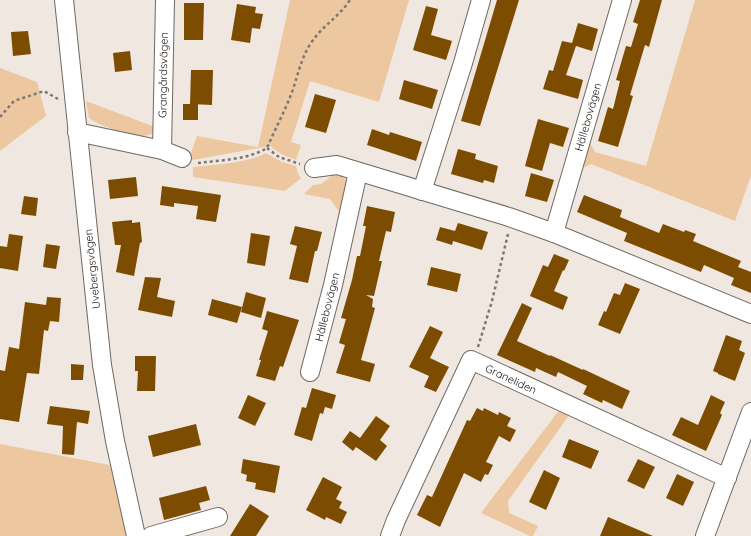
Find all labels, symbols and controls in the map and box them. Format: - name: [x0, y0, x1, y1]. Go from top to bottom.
- street label: Grangårdsvägen: [155, 32, 171, 118]
- street label: Hällebovägen: [572, 81, 604, 153]
- street label: Uvebergsvägen: [81, 228, 103, 310]
- street label: Hällebovägen: [312, 271, 342, 343]
- street label: Graneliden: [483, 361, 539, 397]

